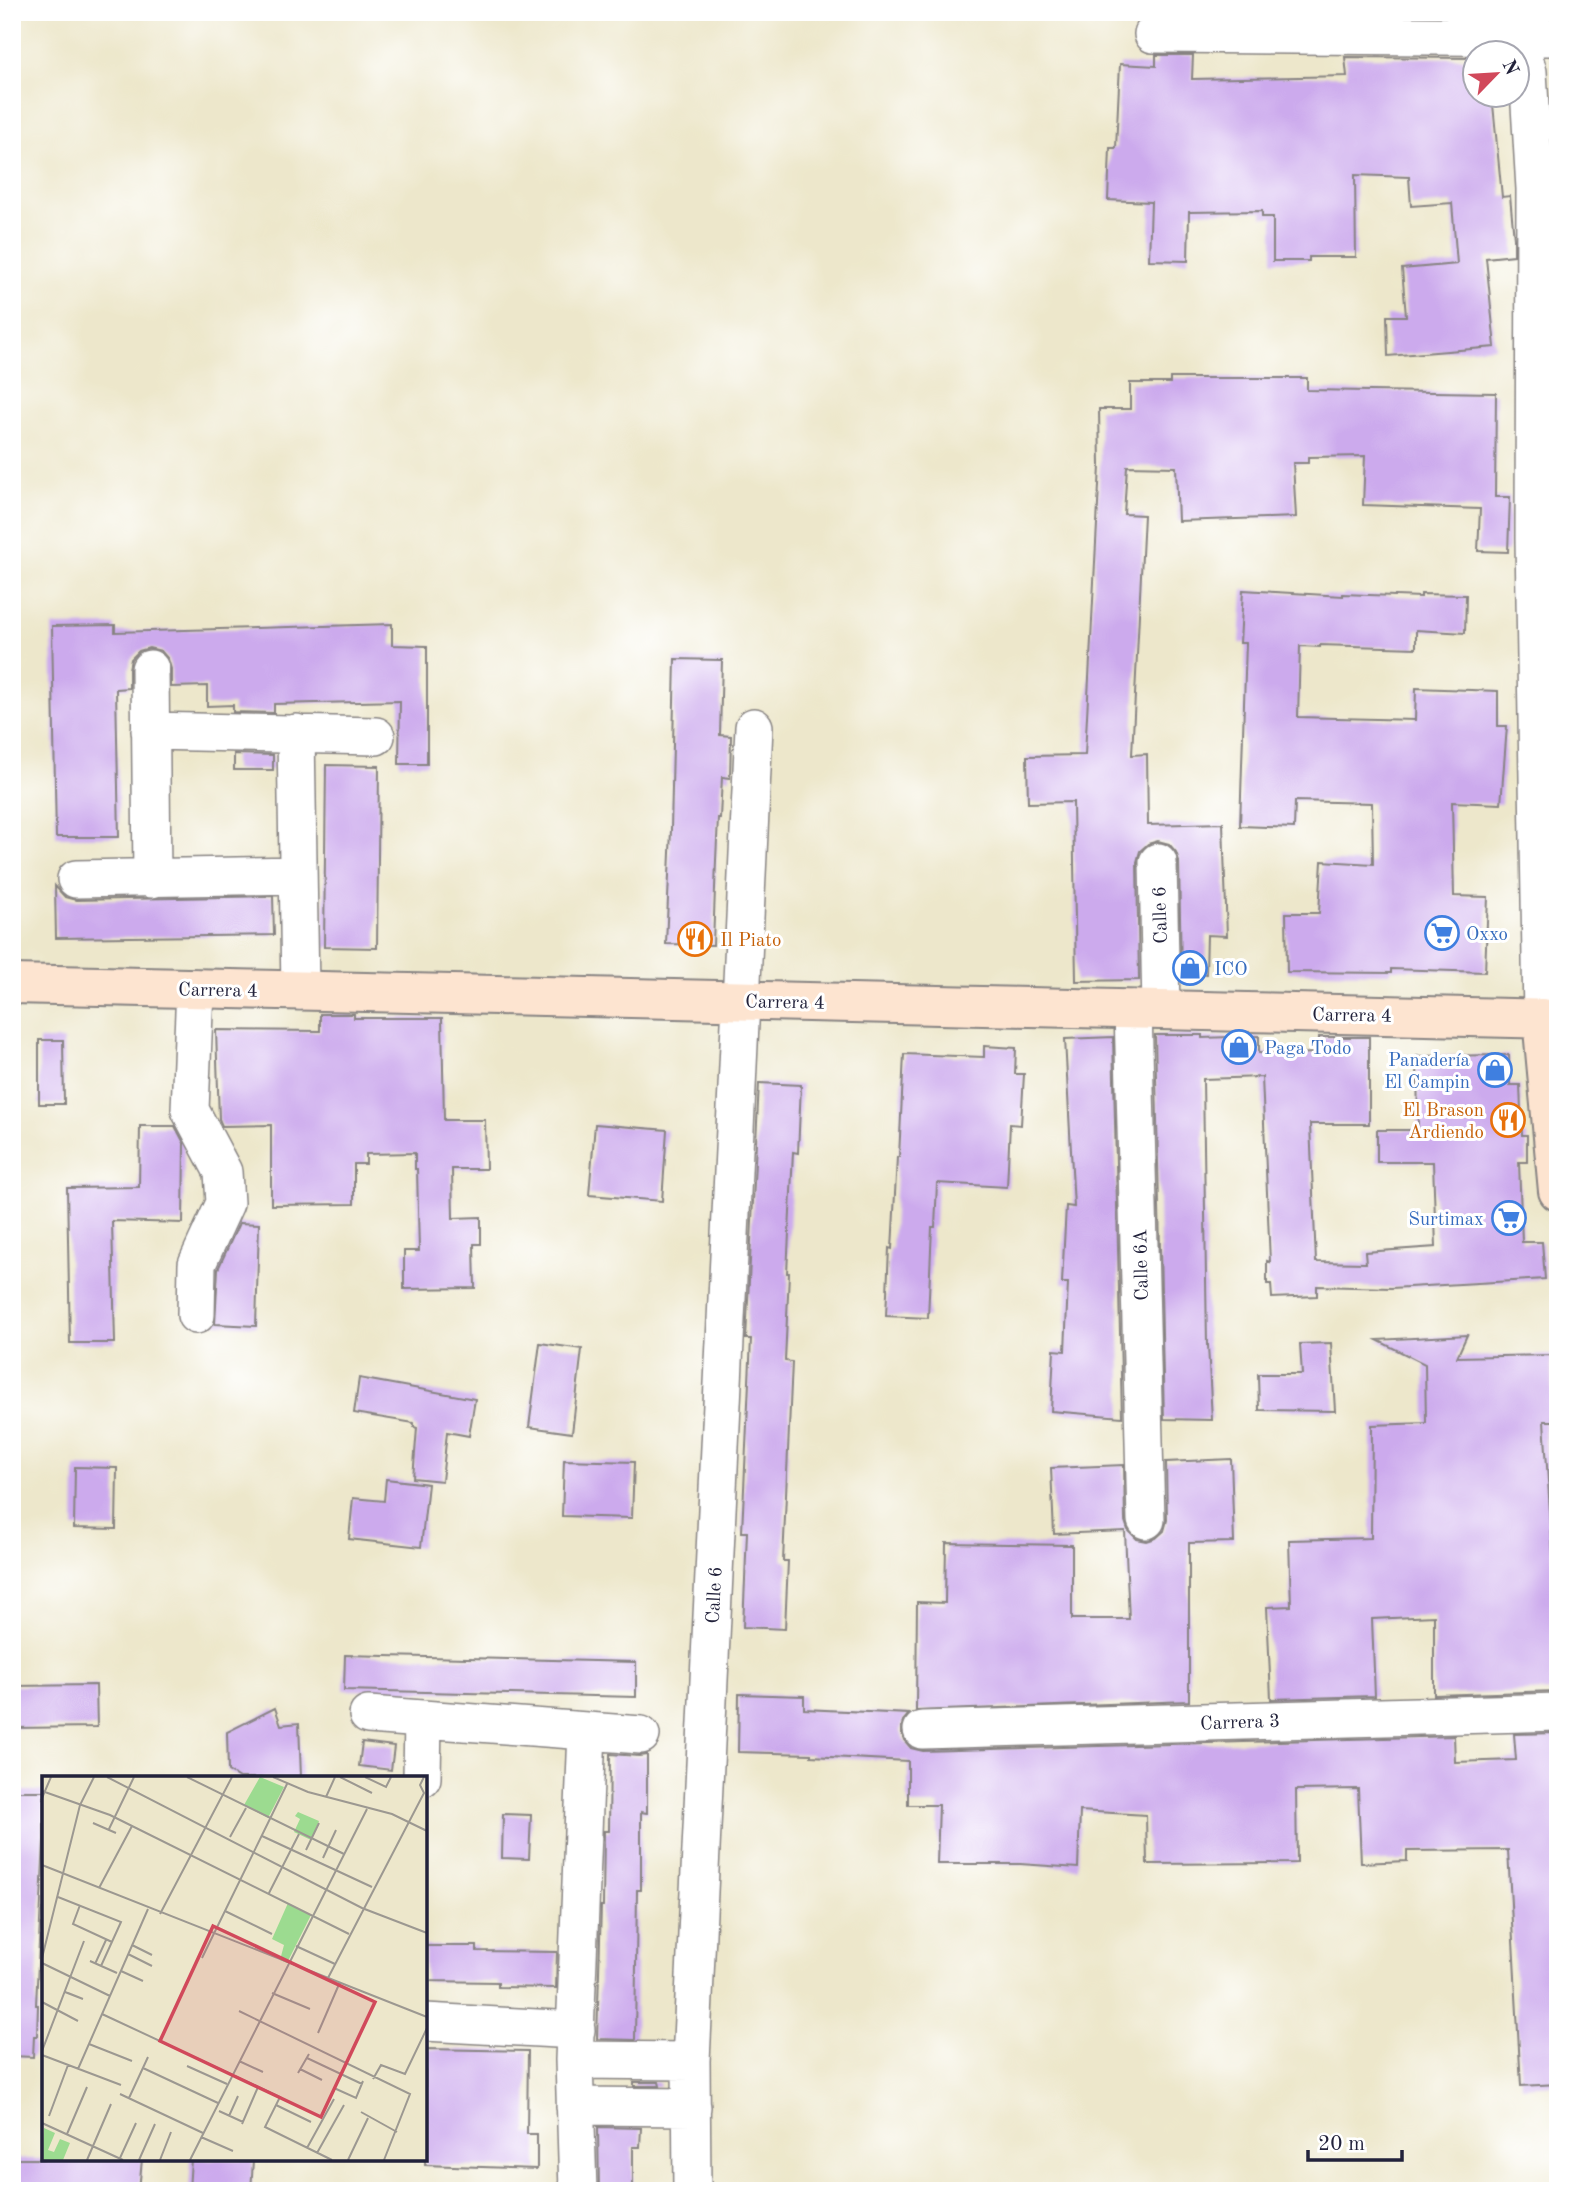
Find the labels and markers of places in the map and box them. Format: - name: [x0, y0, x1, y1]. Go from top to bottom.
- supermarket icon: Oxxo: [1423, 914, 1461, 952]
- restaurant icon: Il Piato: [676, 920, 714, 958]
- place label: Oxxo: [1466, 926, 1508, 945]
- place label: Il Piato: [720, 932, 781, 951]
- shop icon: ICO: [1171, 949, 1209, 987]
- place label: ICO: [1214, 961, 1248, 980]
- shop icon: Paga Todo: [1220, 1028, 1258, 1066]
- place label: Paga Todo: [1264, 1040, 1351, 1059]
- shop icon: Panadería El Campin: [1476, 1051, 1514, 1089]
- place label: Panadería El Campin: [1384, 1052, 1471, 1093]
- restaurant icon: El Brason Ardiendo: [1489, 1101, 1527, 1139]
- place label: El Brason Ardiendo: [1402, 1102, 1484, 1143]
- supermarket icon: Surtimax: [1490, 1199, 1528, 1237]
- place label: Surtimax: [1408, 1211, 1484, 1230]

